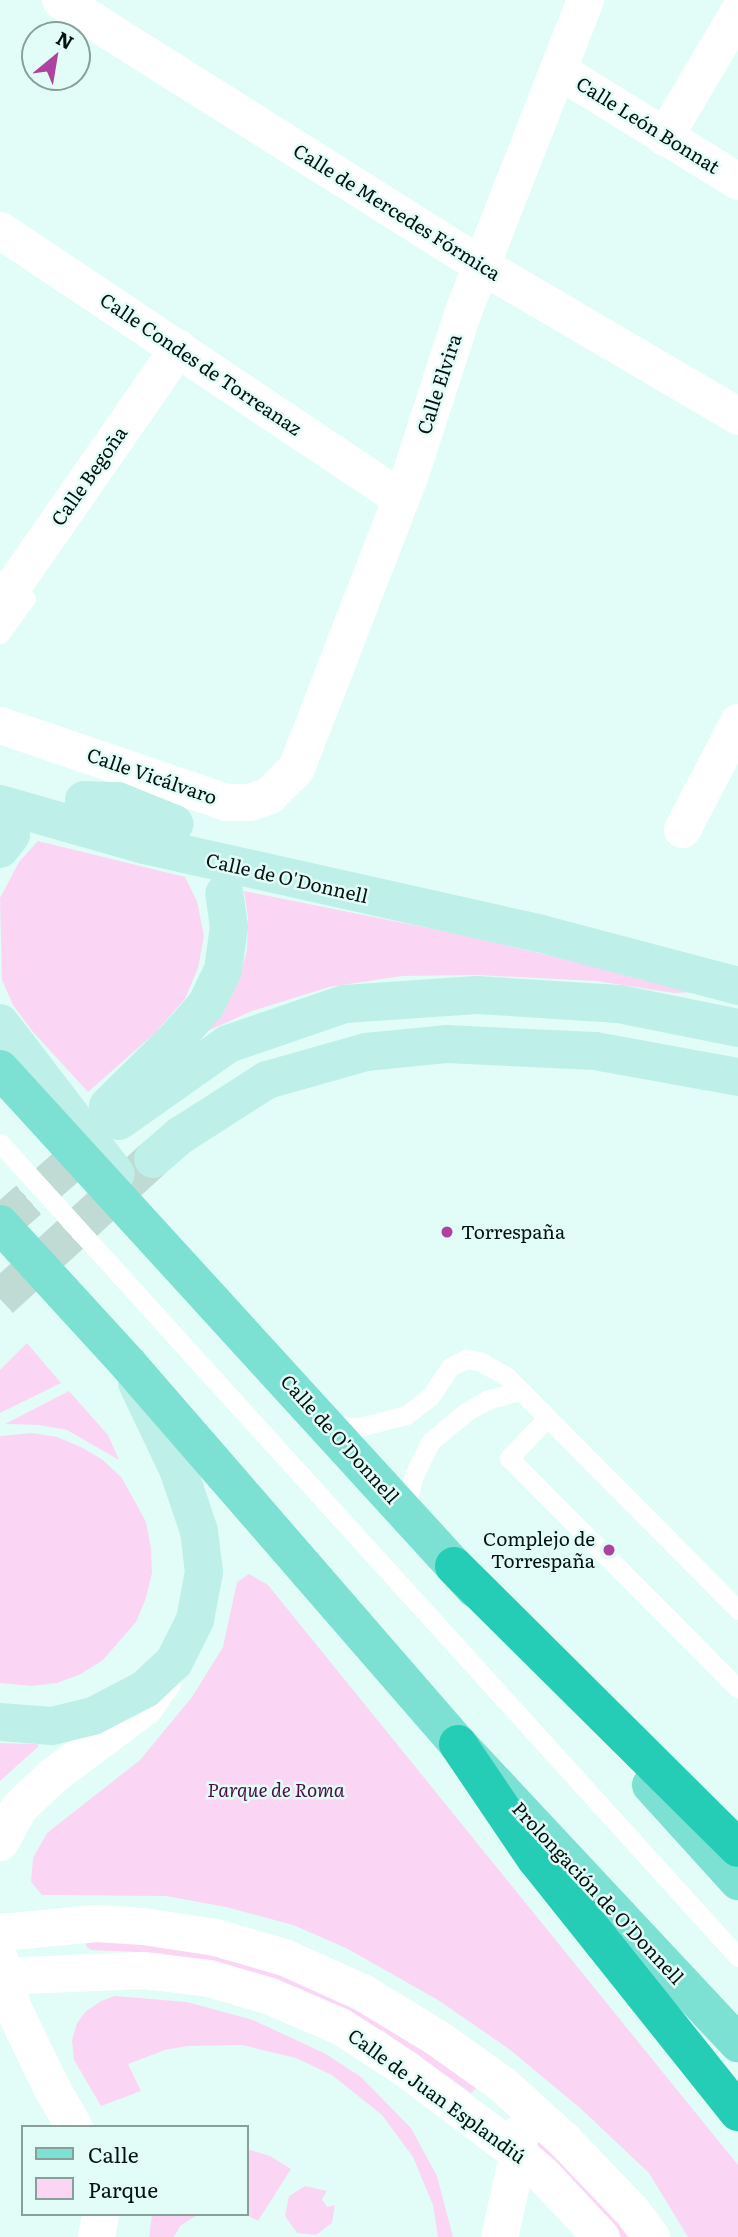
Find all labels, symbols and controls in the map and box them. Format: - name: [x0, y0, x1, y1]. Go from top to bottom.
- north arrow: [21, 21, 91, 91]
- text: N: [52, 23, 79, 56]
- street label: Calle León Bonnat: [572, 72, 724, 178]
- street label: Calle de Mercedes Fórmica: [289, 139, 505, 285]
- street label: Calle Condes de Torreanaz: [96, 288, 306, 440]
- street label: Calle Elvira: [412, 331, 466, 437]
- street label: Calle Begoña: [46, 422, 132, 530]
- street label: Calle Vicálvaro: [84, 743, 220, 809]
- street label: Calle de O'Donnell: [204, 848, 370, 908]
- place label: Torrespaña: [461, 1221, 565, 1243]
- marker: Torrespaña: [439, 1224, 455, 1240]
- street label: Calle de O'Donnell: [276, 1370, 404, 1508]
- place label: Complejo de Torrespaña: [483, 1528, 595, 1572]
- marker: Complejo de Torrespaña: [601, 1542, 617, 1558]
- park label: Parque de Roma: [207, 1779, 345, 1801]
- street label: Prolongación de O'Donnell: [508, 1797, 688, 1989]
- street label: Calle de Juan Esplandiú: [344, 2024, 530, 2168]
- legend: [21, 2125, 248, 2216]
- text: Calle: [88, 2138, 139, 2169]
- text: Parque: [88, 2173, 158, 2204]

